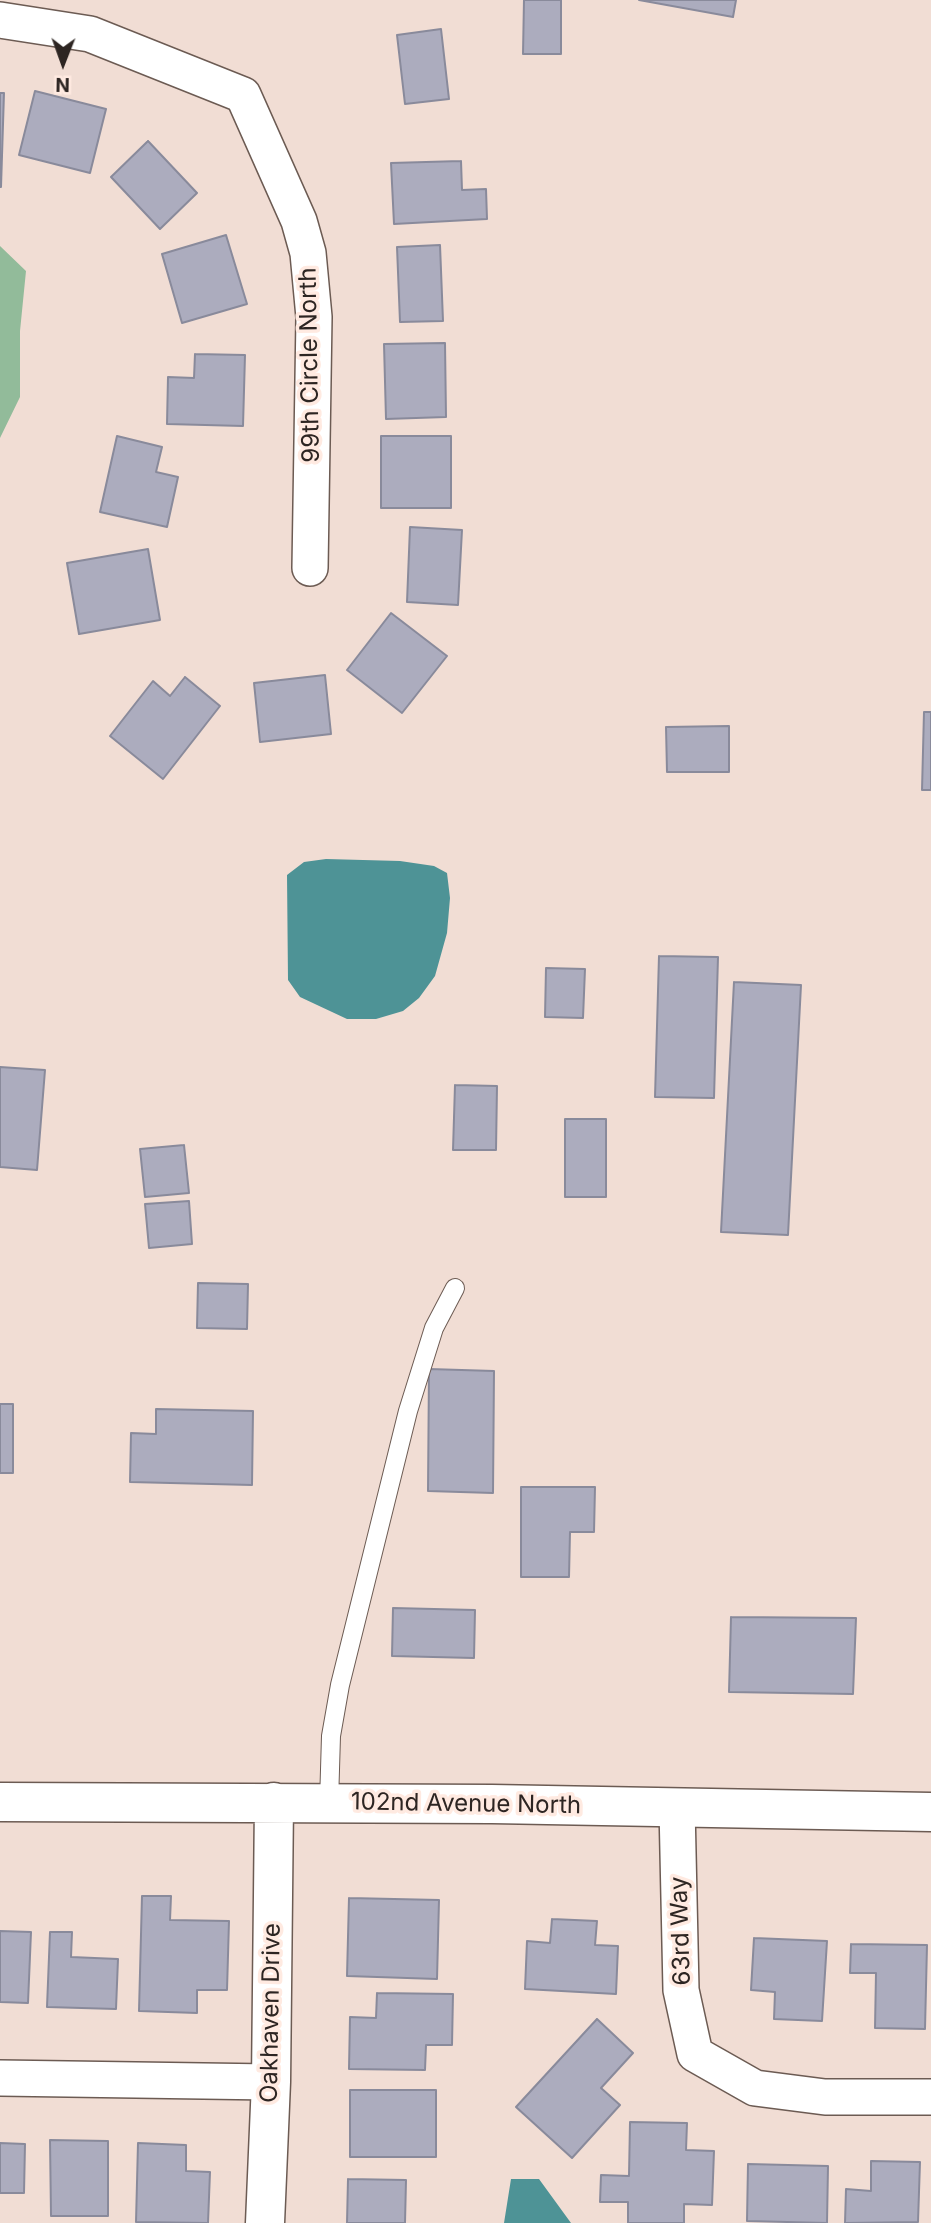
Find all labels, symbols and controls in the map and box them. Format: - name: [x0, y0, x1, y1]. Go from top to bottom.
- north arrow: [28, 28, 98, 98]
- text: N: [55, 73, 70, 96]
- street label: 99th Circle North: [294, 267, 326, 463]
- street label: 102nd Avenue North: [351, 1788, 581, 1820]
- street label: 63rd Way: [665, 1876, 697, 1986]
- street label: Oakhaven Drive: [255, 1923, 287, 2103]

